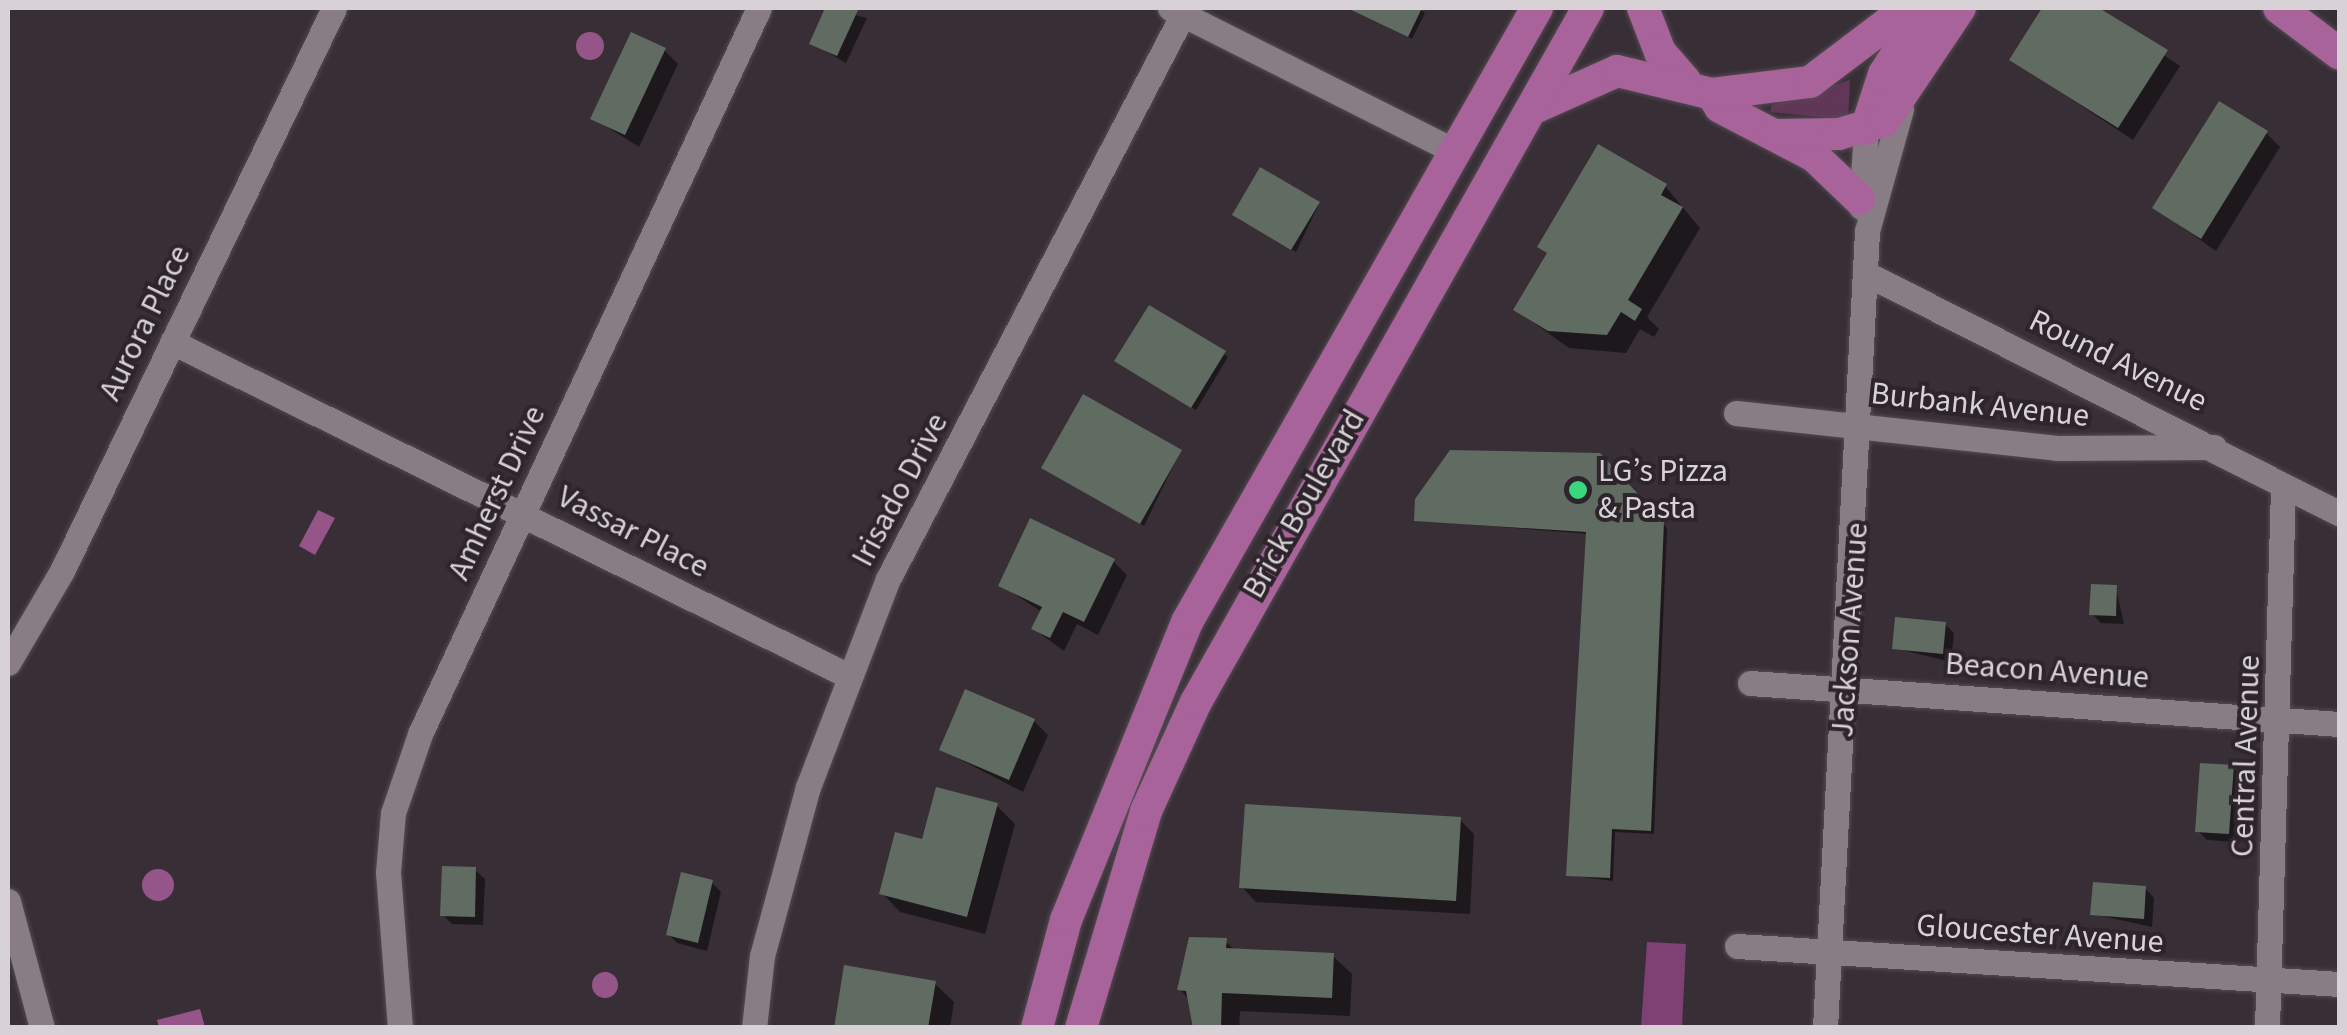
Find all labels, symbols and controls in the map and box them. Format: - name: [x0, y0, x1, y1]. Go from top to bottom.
- street label: Aurora Place: [91, 239, 199, 407]
- street label: Round Avenue: [2023, 301, 2213, 421]
- street label: Burbank Avenue: [1869, 374, 2091, 436]
- street label: Amherst Drive: [440, 400, 554, 586]
- street label: Brick Boulevard: [1235, 403, 1373, 605]
- street label: Irisado Drive: [844, 407, 956, 573]
- place label: LG’s Pizza & Pasta: [1598, 453, 1728, 528]
- street label: Vassar Place: [551, 478, 715, 586]
- marker: LG’s Pizza & Pasta: [1567, 479, 1589, 501]
- street label: Jackson Avenue: [1823, 521, 1877, 739]
- street label: Beacon Avenue: [1944, 645, 2150, 697]
- street label: Central Avenue: [2223, 654, 2269, 858]
- street label: Gloucester Avenue: [1915, 906, 2165, 962]

